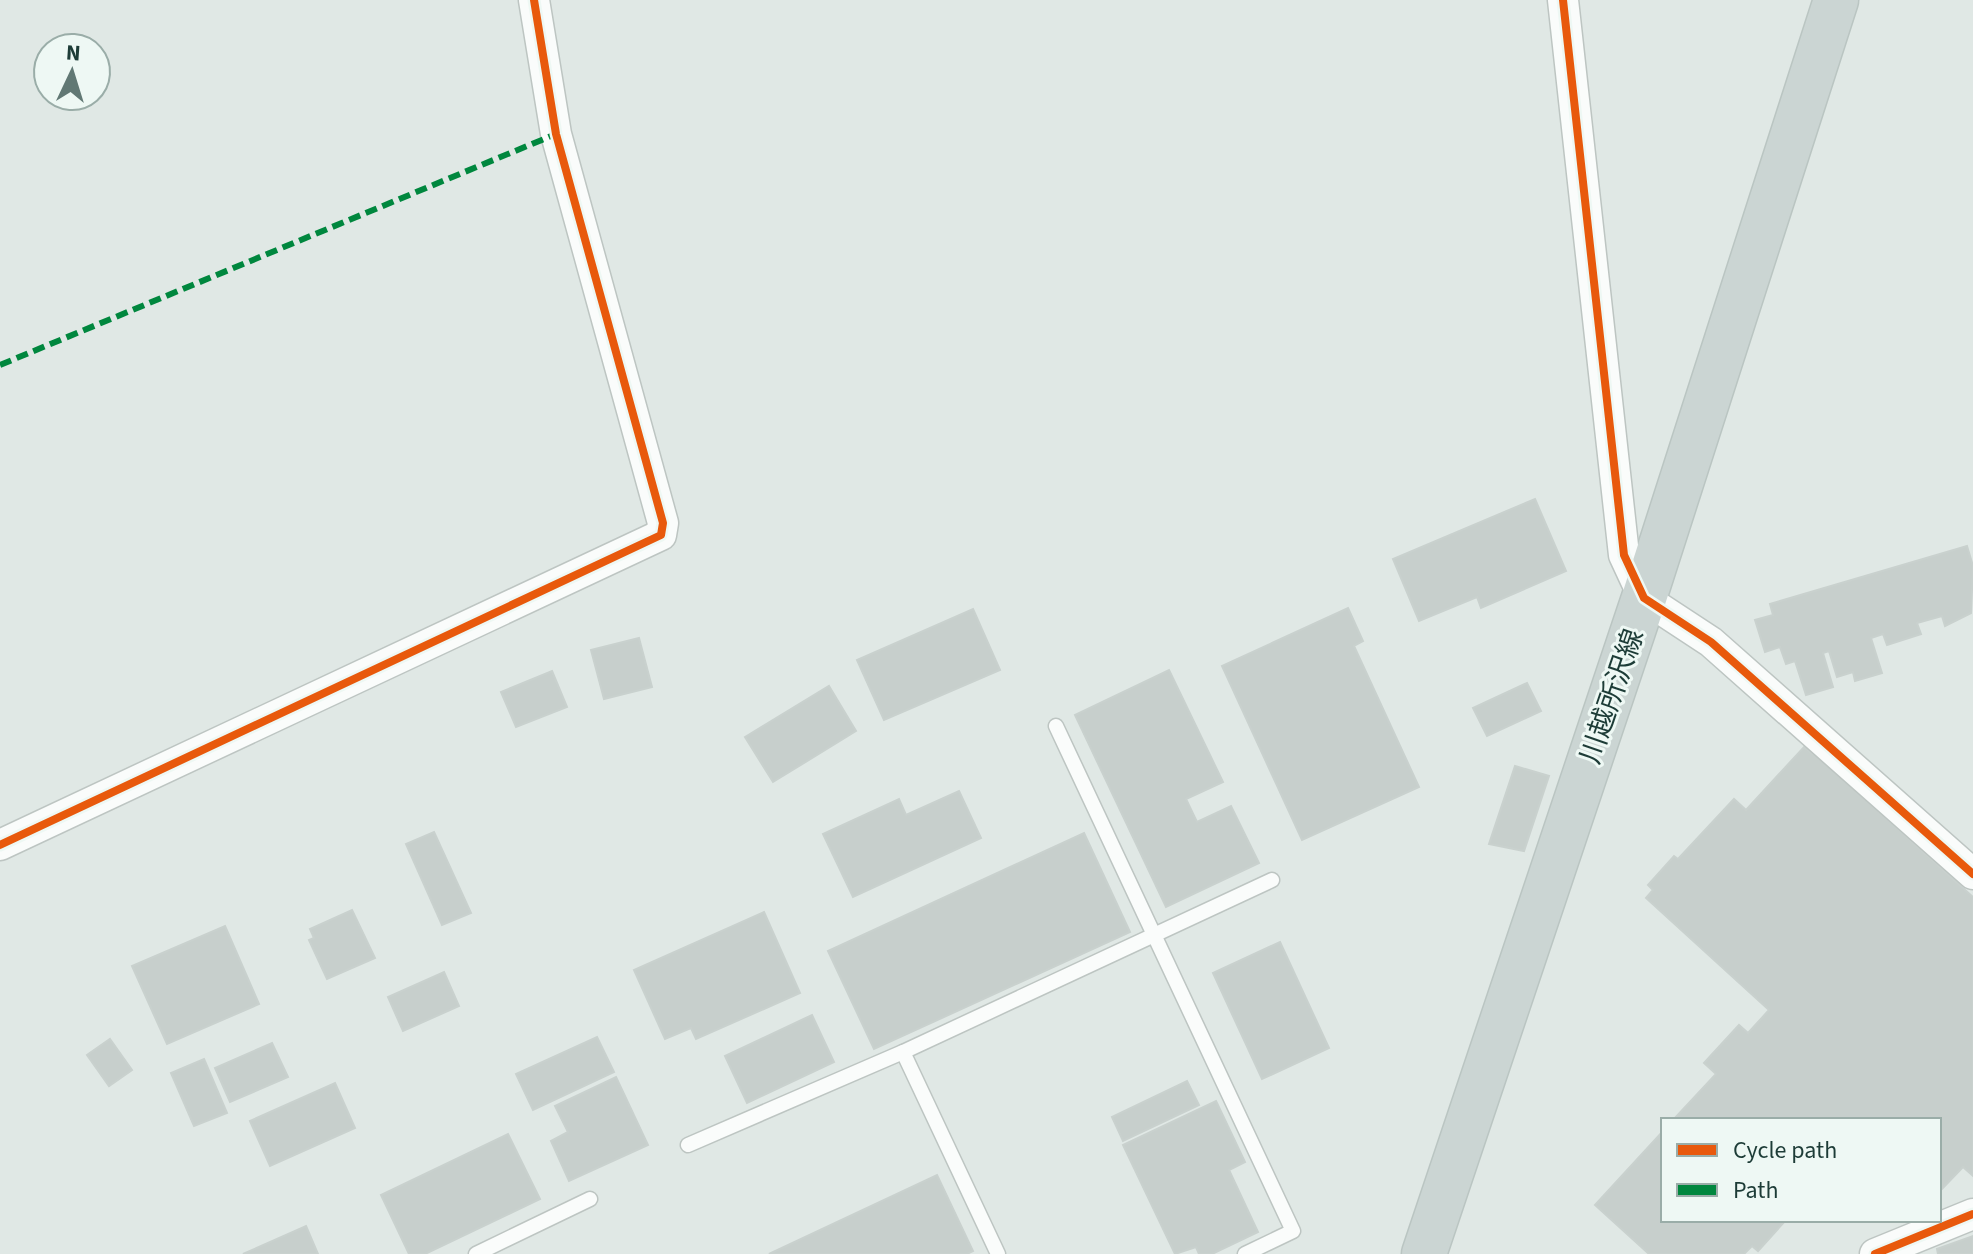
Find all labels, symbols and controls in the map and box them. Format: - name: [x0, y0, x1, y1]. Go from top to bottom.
- north arrow: [32, 32, 112, 112]
- text: N: [65, 37, 82, 70]
- street label: 川越所沢線: [1570, 624, 1654, 769]
- legend: [1661, 1118, 1941, 1222]
- text: Cycle path: [1733, 1133, 1837, 1168]
- text: Path: [1733, 1173, 1779, 1208]

